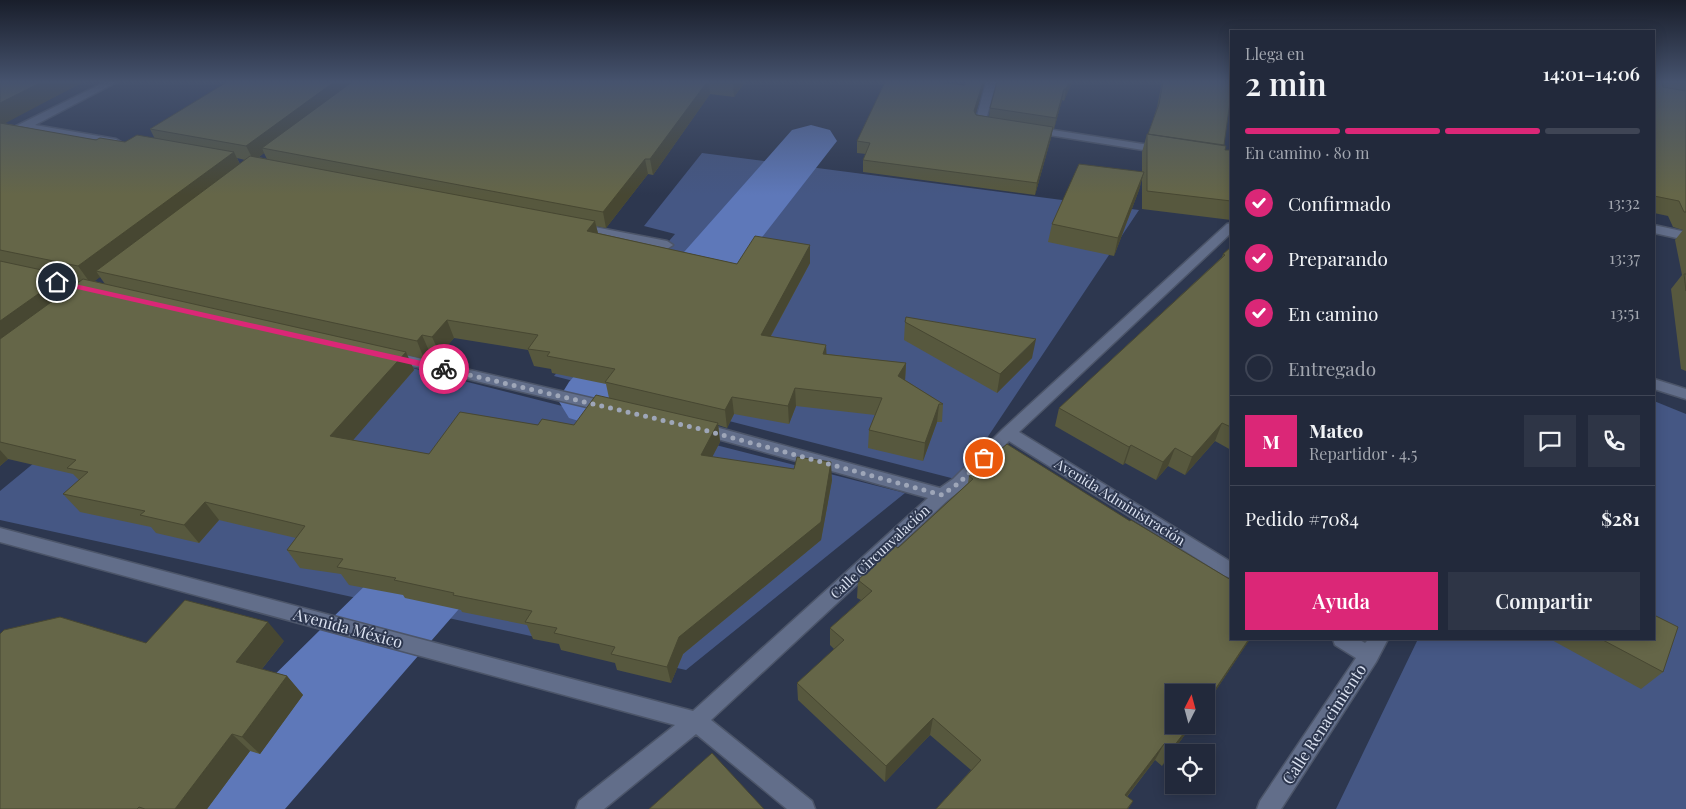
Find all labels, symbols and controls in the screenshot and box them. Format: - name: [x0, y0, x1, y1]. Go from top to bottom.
- text: Llega en: [1245, 43, 1305, 64]
- text: 14:01–14:06: [1543, 60, 1640, 86]
- text: 2 min: [1245, 61, 1327, 104]
- text: En camino · 80 m: [1245, 142, 1370, 163]
- icon: check: [1245, 189, 1273, 217]
- text: Confirmado: [1288, 190, 1391, 216]
- text: 13:32: [1608, 192, 1640, 213]
- icon: check: [1245, 244, 1273, 272]
- text: Preparando: [1288, 245, 1388, 271]
- text: 13:37: [1609, 247, 1640, 268]
- pin: [36, 261, 78, 303]
- icon: home: [43, 268, 71, 296]
- icon: check: [1245, 299, 1273, 327]
- text: En camino: [1288, 300, 1379, 326]
- text: 13:51: [1610, 302, 1640, 323]
- courier: [419, 344, 469, 394]
- icon: bike: [430, 355, 458, 383]
- text: Entregado: [1288, 355, 1376, 381]
- button: chat: [1524, 415, 1576, 467]
- button: phone: [1588, 415, 1640, 467]
- text: Mateo: [1309, 417, 1363, 443]
- text: M: [1262, 428, 1280, 454]
- pin: [963, 437, 1005, 479]
- text: Repartidor · 4.5: [1309, 443, 1417, 464]
- icon: bag: [970, 444, 998, 472]
- street label: Avenida Administración: [1051, 453, 1190, 550]
- street label: Calle Circunvalación: [826, 500, 934, 603]
- text: Pedido #7084: [1245, 505, 1359, 531]
- text: $281: [1601, 505, 1640, 531]
- button: Ayuda: [1245, 572, 1438, 630]
- button: Compartir: [1448, 572, 1640, 630]
- street label: Avenida México: [290, 603, 405, 652]
- street label: Calle Renacimiento: [1277, 659, 1370, 788]
- north arrow: [1165, 684, 1215, 734]
- map controls: [1165, 684, 1215, 794]
- button: locate: [1165, 744, 1215, 794]

